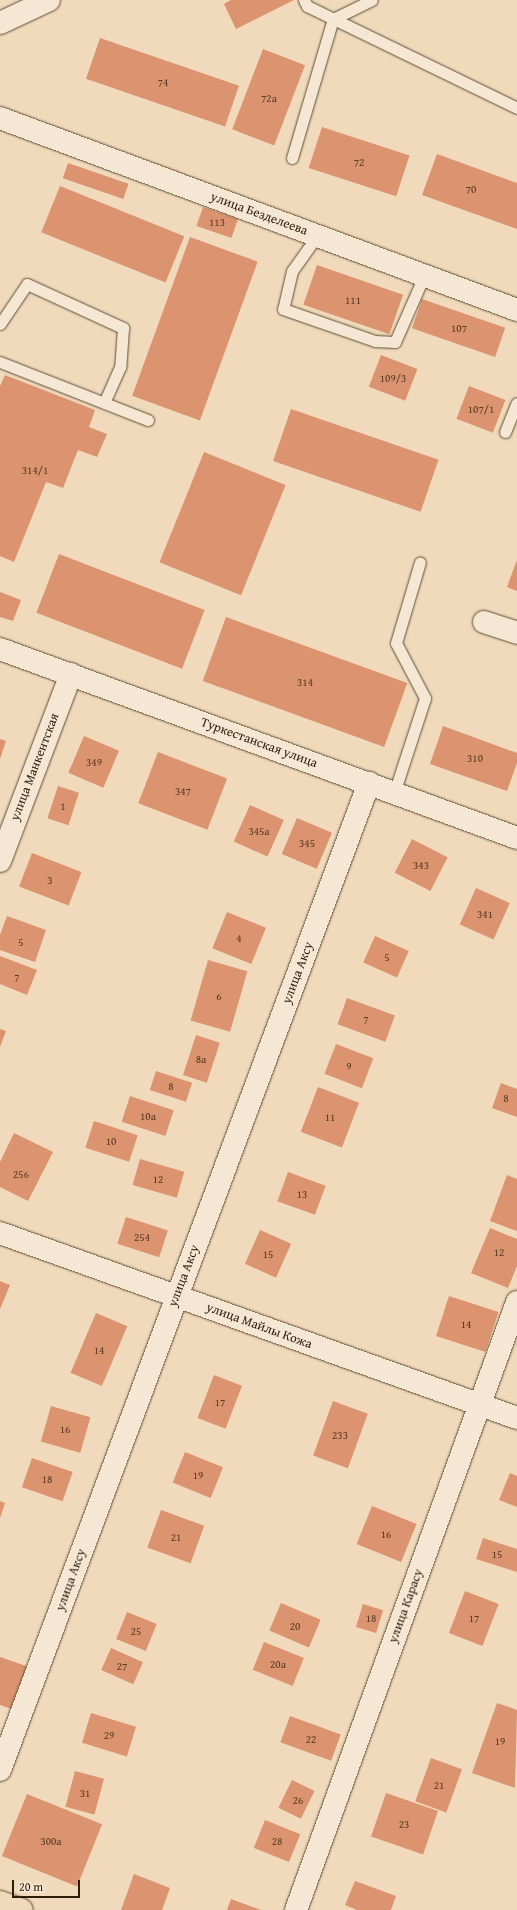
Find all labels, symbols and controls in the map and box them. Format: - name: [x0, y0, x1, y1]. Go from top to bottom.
- house number: 74: [158, 75, 168, 89]
- house number: 72а: [261, 91, 277, 105]
- house number: 72: [354, 155, 364, 169]
- house number: 70: [466, 182, 476, 196]
- street label: улица Безделеева: [208, 189, 310, 239]
- house number: 113: [209, 215, 225, 229]
- house number: 111: [345, 293, 361, 307]
- house number: 107: [451, 321, 467, 335]
- house number: 109/3: [380, 371, 406, 385]
- house number: 107/1: [468, 402, 494, 416]
- house number: 314/1: [22, 463, 48, 477]
- house number: 314: [297, 675, 313, 689]
- street label: улица Манкентская: [7, 711, 63, 823]
- street label: Туркестанская улица: [199, 715, 319, 771]
- house number: 310: [467, 751, 483, 765]
- house number: 349: [86, 755, 102, 769]
- house number: 347: [175, 784, 191, 798]
- house number: 1: [60, 799, 66, 813]
- house number: 345а: [248, 824, 270, 838]
- house number: 345: [299, 836, 315, 850]
- house number: 343: [413, 858, 429, 872]
- house number: 3: [47, 873, 53, 887]
- house number: 341: [477, 907, 493, 921]
- house number: 4: [236, 931, 242, 945]
- house number: 5: [18, 935, 24, 949]
- street label: улица Аксу: [279, 940, 317, 1006]
- house number: 5: [384, 950, 390, 964]
- house number: 7: [14, 970, 20, 984]
- house number: 6: [216, 989, 222, 1003]
- house number: 7: [363, 1012, 369, 1026]
- house number: 8а: [196, 1052, 206, 1066]
- house number: 9: [346, 1059, 352, 1073]
- house number: 8: [168, 1079, 174, 1093]
- house number: 8: [503, 1091, 509, 1105]
- house number: 10а: [140, 1109, 156, 1123]
- house number: 11: [325, 1110, 335, 1124]
- house number: 10: [106, 1134, 116, 1148]
- house number: 256: [13, 1167, 29, 1181]
- house number: 12: [153, 1172, 163, 1186]
- house number: 13: [297, 1187, 307, 1201]
- house number: 254: [134, 1230, 150, 1244]
- street label: улица Аксу: [165, 1243, 203, 1309]
- house number: 12: [494, 1245, 504, 1259]
- house number: 15: [263, 1247, 273, 1261]
- street label: улица Майлы Кожа: [204, 1300, 314, 1352]
- house number: 14: [461, 1317, 471, 1331]
- house number: 14: [94, 1343, 104, 1357]
- house number: 17: [215, 1395, 225, 1409]
- house number: 16: [60, 1422, 70, 1436]
- house number: 233: [332, 1428, 348, 1442]
- house number: 19: [193, 1468, 203, 1482]
- house number: 18: [42, 1472, 52, 1486]
- house number: 16: [381, 1527, 391, 1541]
- house number: 21: [171, 1530, 181, 1544]
- street label: улица Аксу: [53, 1547, 89, 1613]
- house number: 15: [492, 1547, 502, 1561]
- street label: улица Карасу: [385, 1567, 427, 1645]
- house number: 18: [366, 1611, 376, 1625]
- house number: 17: [469, 1611, 479, 1625]
- house number: 20: [290, 1619, 300, 1633]
- house number: 25: [131, 1624, 141, 1638]
- house number: 20а: [270, 1657, 286, 1671]
- house number: 27: [117, 1659, 127, 1673]
- house number: 29: [104, 1728, 114, 1742]
- house number: 22: [306, 1732, 316, 1746]
- house number: 19: [495, 1734, 505, 1748]
- house number: 21: [434, 1778, 444, 1792]
- house number: 31: [80, 1786, 90, 1800]
- house number: 26: [293, 1793, 303, 1807]
- house number: 23: [399, 1817, 409, 1831]
- house number: 300а: [40, 1834, 62, 1848]
- house number: 28: [272, 1834, 282, 1848]
- scale bar: [14, 1872, 82, 1898]
- text: 20 m: [19, 1878, 43, 1895]

